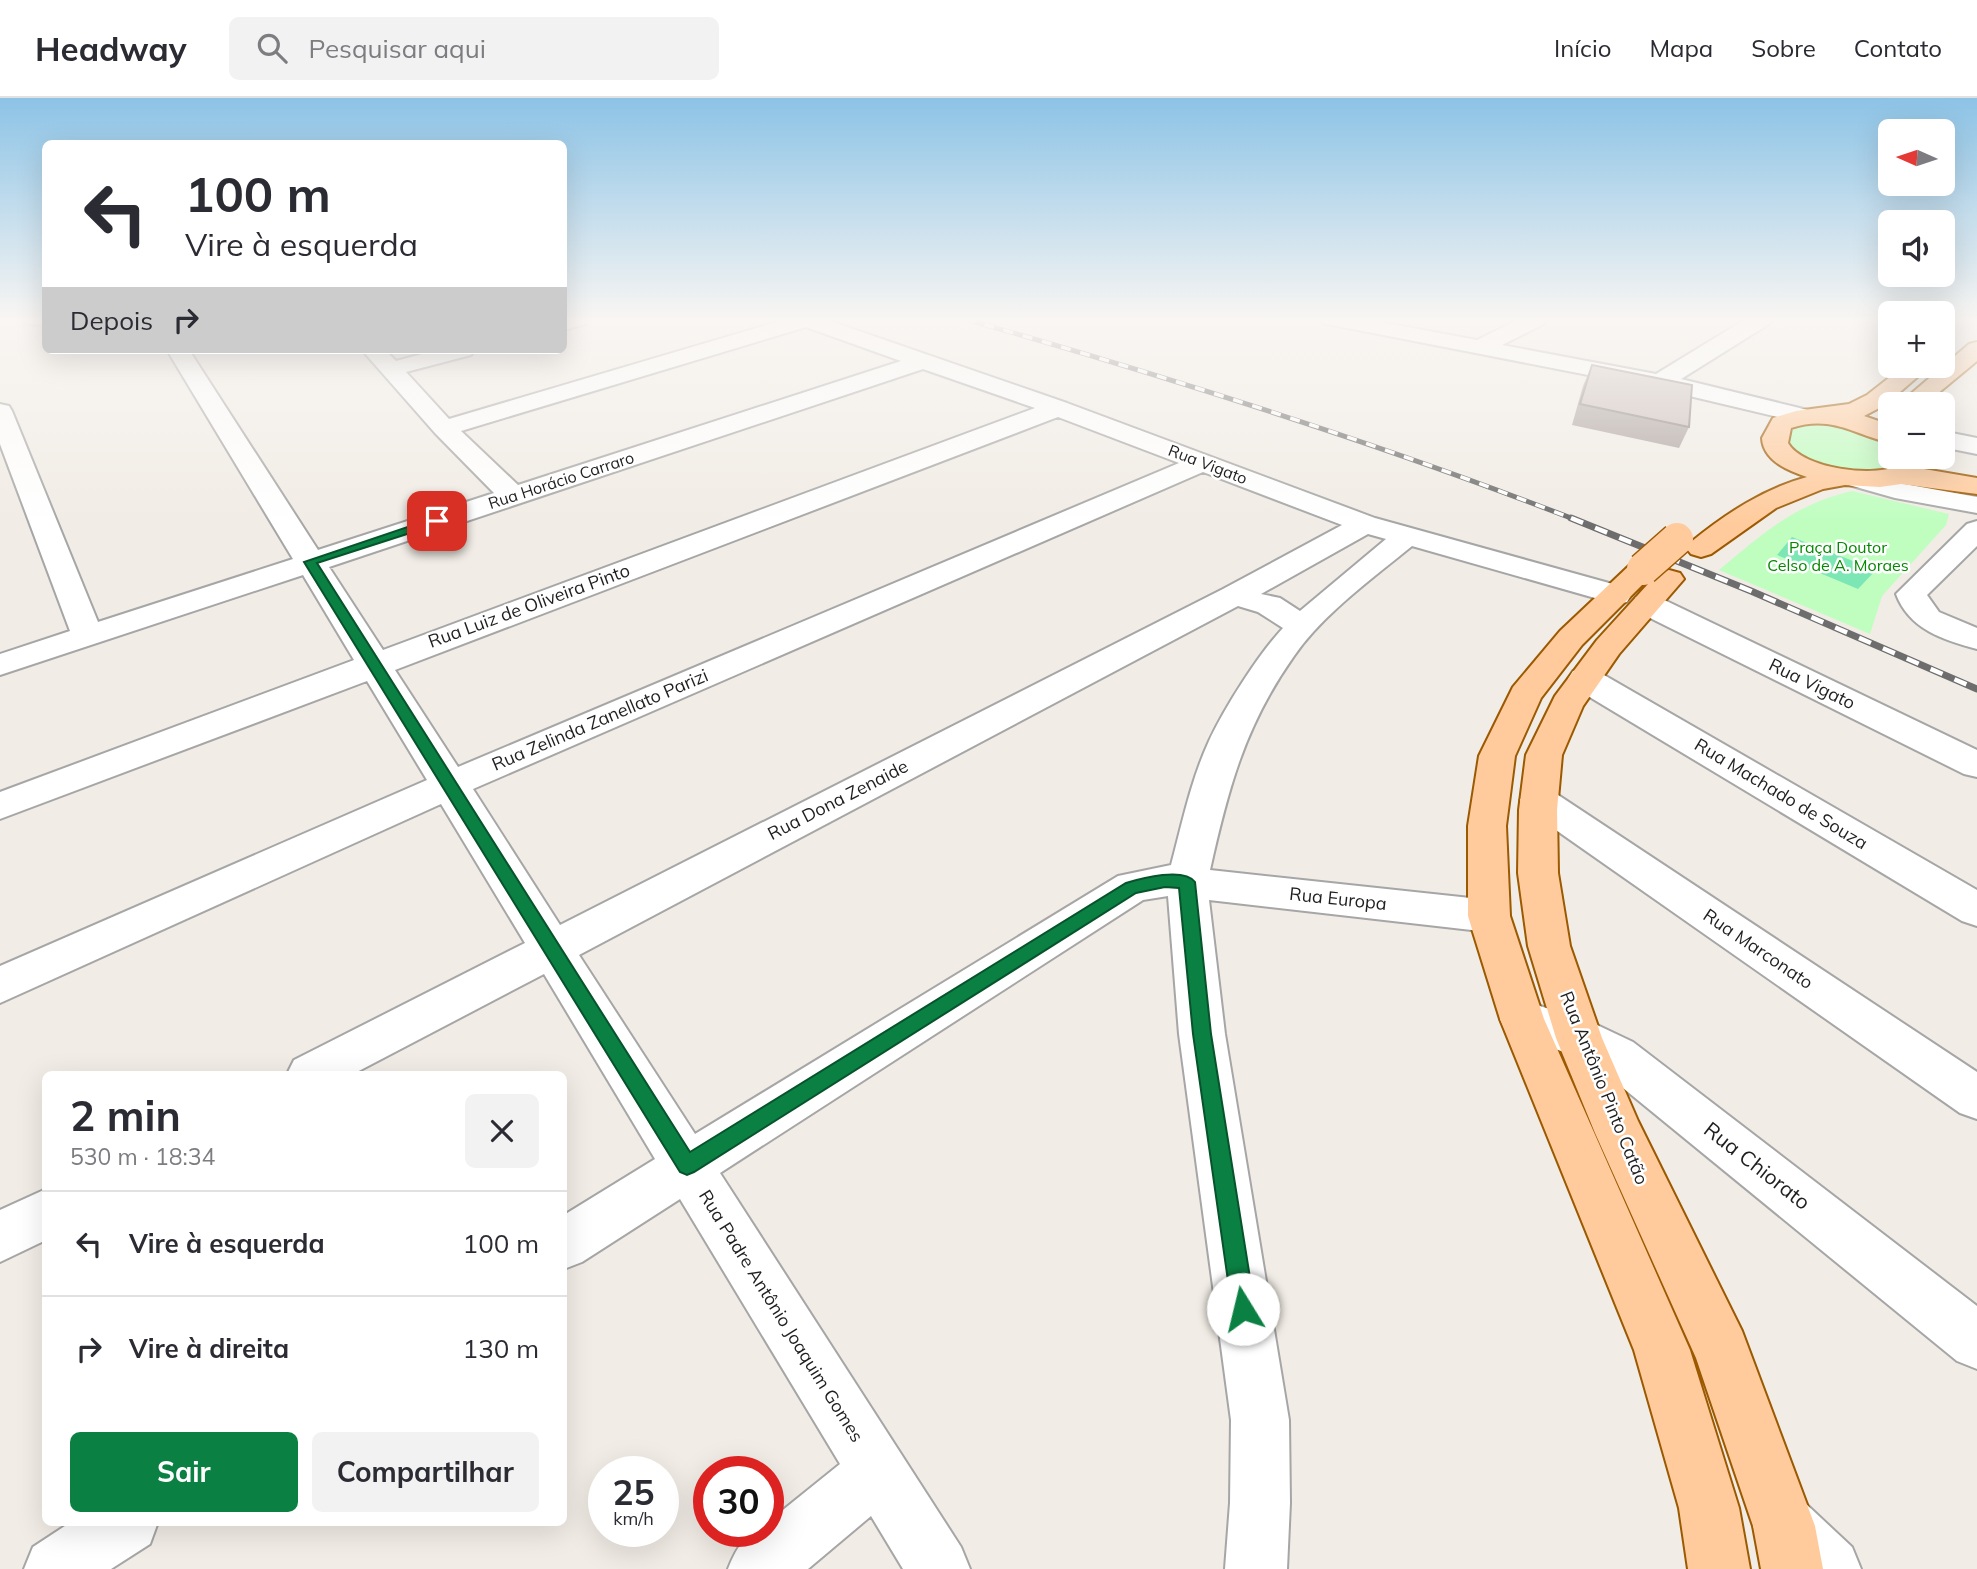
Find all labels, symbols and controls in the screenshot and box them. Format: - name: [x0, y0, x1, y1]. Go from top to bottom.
- search box: [229, 17, 719, 80]
- text: Headway: [35, 28, 187, 69]
- icon: search: [253, 29, 291, 67]
- text: Pesquisar aqui: [309, 32, 486, 65]
- text: Início: [1554, 33, 1611, 63]
- text: Mapa: [1649, 33, 1713, 63]
- text: Sobre: [1751, 33, 1816, 63]
- text: Contato: [1854, 33, 1942, 63]
- north arrow: [1878, 119, 1955, 196]
- map controls: [1878, 119, 1955, 469]
- text: 100 m: [185, 163, 331, 224]
- icon: left: [70, 168, 161, 259]
- button: sound: [1878, 210, 1955, 287]
- text: Vire à esquerda: [185, 224, 418, 264]
- icon: right: [167, 301, 205, 339]
- button: +: [1878, 301, 1955, 378]
- text: Depois: [70, 304, 153, 337]
- button: −: [1878, 392, 1955, 469]
- street label: Rua Vigato: [1166, 440, 1250, 488]
- street label: Rua Horácio Carraro: [486, 447, 636, 513]
- pin: [407, 491, 467, 551]
- icon: arrive: [418, 502, 456, 540]
- park label: Praça Doutor Celso de A. Moraes: [1767, 537, 1909, 575]
- street label: Rua Luiz de Oliveira Pinto: [425, 558, 633, 653]
- street label: Rua Vigato: [1765, 653, 1859, 714]
- street label: Rua Zelinda Zanellato Parizi: [488, 663, 711, 776]
- street label: Rua Machado de Souza: [1691, 733, 1872, 854]
- street label: Rua Dona Zenaide: [764, 754, 912, 845]
- street label: Rua Europa: [1288, 882, 1388, 915]
- street label: Rua Marconato: [1699, 903, 1818, 994]
- street label: Rua Antônio Pinto Catão: [1555, 988, 1654, 1188]
- text: 2 min: [70, 1089, 181, 1142]
- button: close: [465, 1094, 539, 1168]
- street label: Rua Chiorato: [1699, 1116, 1816, 1215]
- text: 530 m · 18:34: [70, 1142, 215, 1171]
- street label: Rua Padre Antônio Joaquim Gomes: [694, 1185, 869, 1446]
- icon: left: [70, 1225, 108, 1263]
- text: Vire à esquerda: [129, 1227, 325, 1260]
- text: 100 m: [463, 1227, 539, 1260]
- position arrow: [1206, 1272, 1280, 1346]
- icon: right: [70, 1330, 108, 1368]
- text: Vire à direita: [129, 1332, 289, 1365]
- text: 130 m: [463, 1332, 539, 1365]
- button: Sair: [70, 1432, 298, 1512]
- button: Compartilhar: [312, 1432, 539, 1512]
- speed limit sign: 30: [693, 1456, 784, 1547]
- text: 25: [612, 1470, 655, 1514]
- text: km/h: [613, 1507, 654, 1530]

